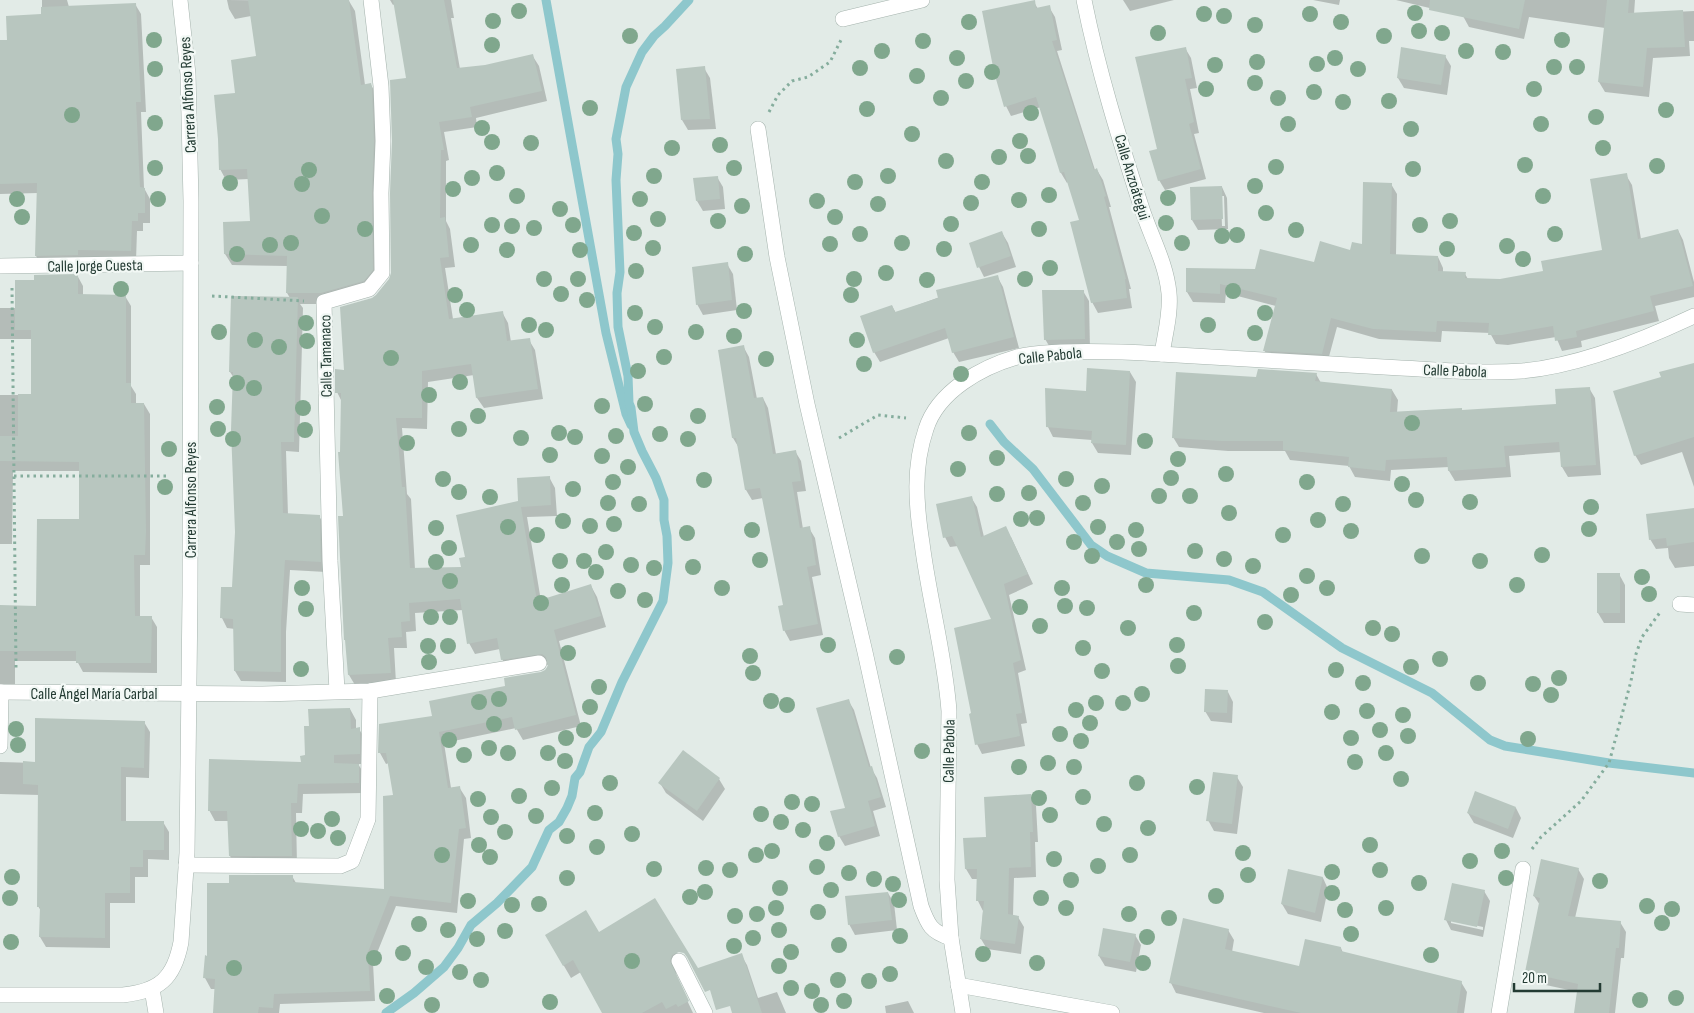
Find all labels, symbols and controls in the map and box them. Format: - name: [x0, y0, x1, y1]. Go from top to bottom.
- street label: Carrera Alfonso Reyes: [176, 36, 201, 154]
- street label: Calle Anzoátegui: [1110, 133, 1154, 222]
- street label: Calle Jorge Cuesta: [47, 256, 143, 277]
- street label: Calle Tamanaco: [316, 315, 337, 397]
- street label: Calle Pabola: [1017, 344, 1083, 369]
- street label: Calle Pabola: [1423, 361, 1487, 382]
- street label: Carrera Alfonso Reyes: [182, 441, 201, 558]
- street label: Calle Ángel María Carbal: [31, 685, 157, 704]
- street label: Calle Pabola: [939, 719, 960, 783]
- scale bar: [1514, 960, 1600, 992]
- text: 20 m: [1522, 969, 1547, 988]

